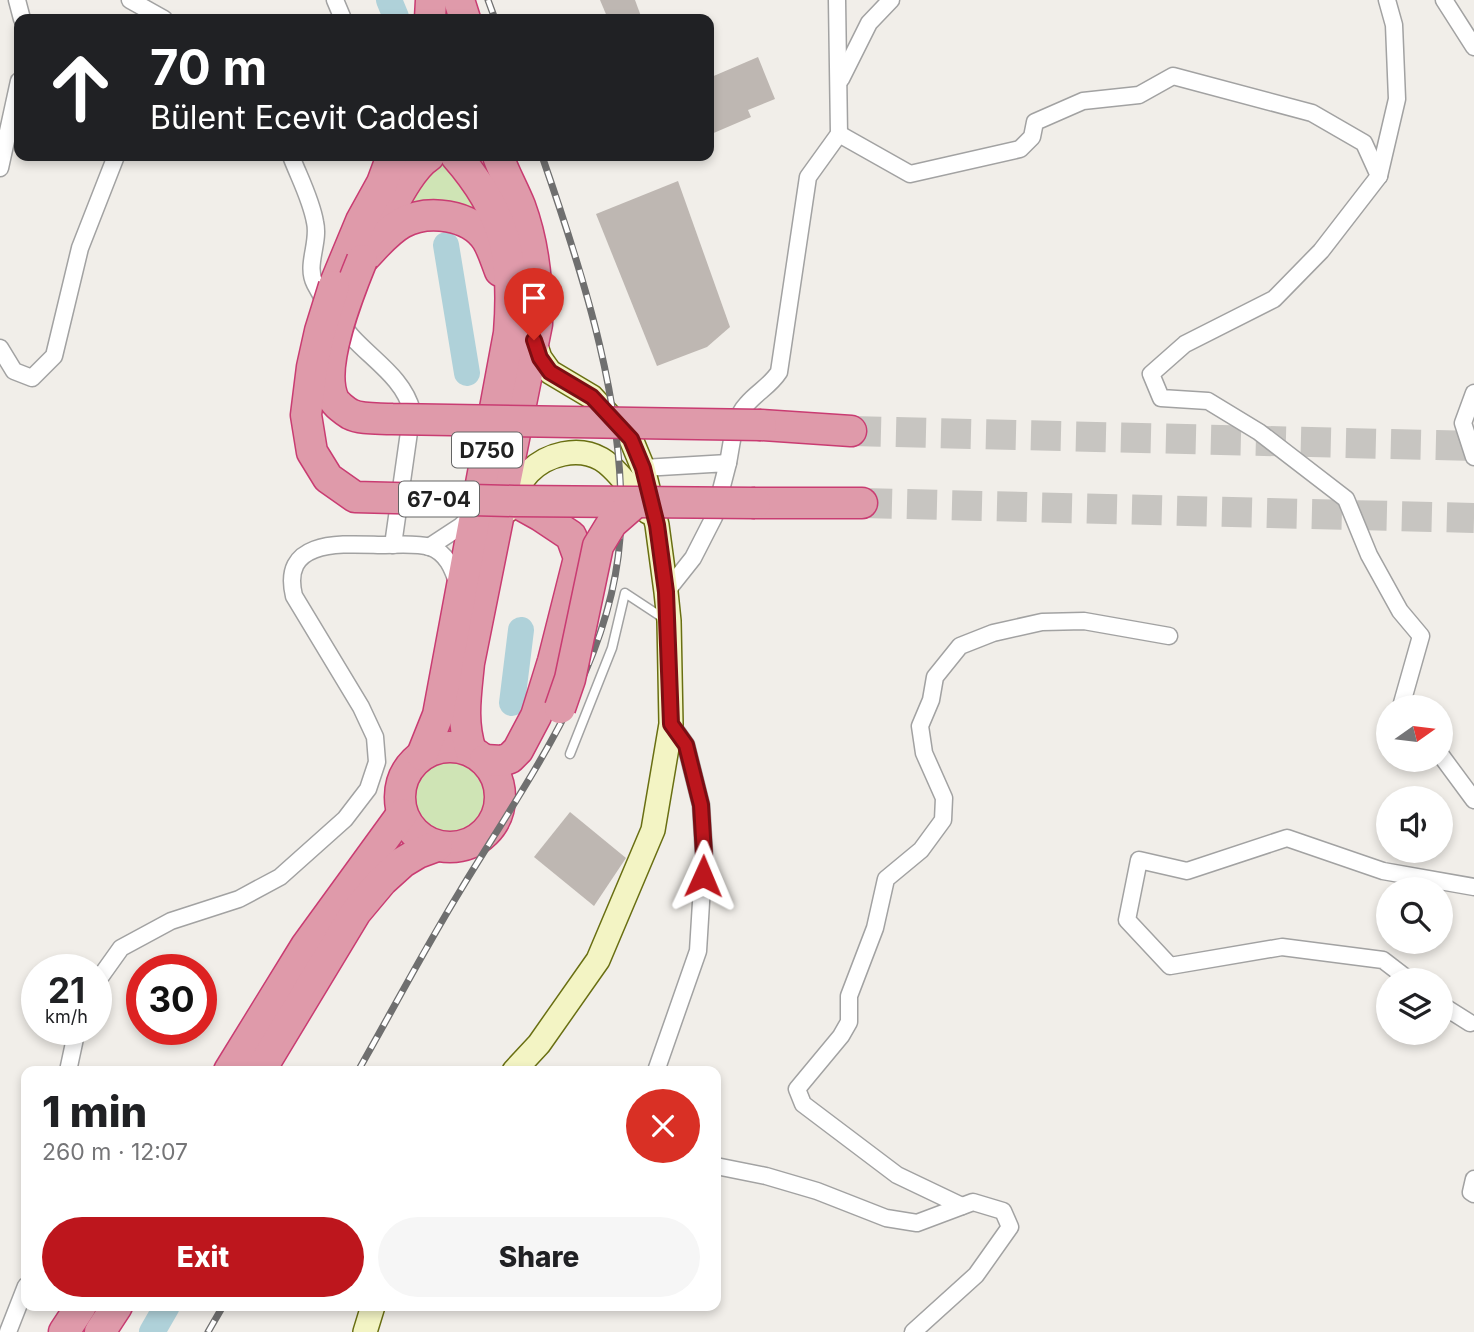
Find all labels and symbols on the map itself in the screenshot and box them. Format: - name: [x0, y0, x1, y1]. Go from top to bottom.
- pin: [504, 268, 564, 340]
- road number: D750: [452, 433, 522, 468]
- road number: 67-04: [399, 482, 479, 516]
- north arrow: [1376, 695, 1452, 772]
- position arrow: [666, 839, 740, 913]
- speed limit sign: 30: [126, 954, 217, 1045]

